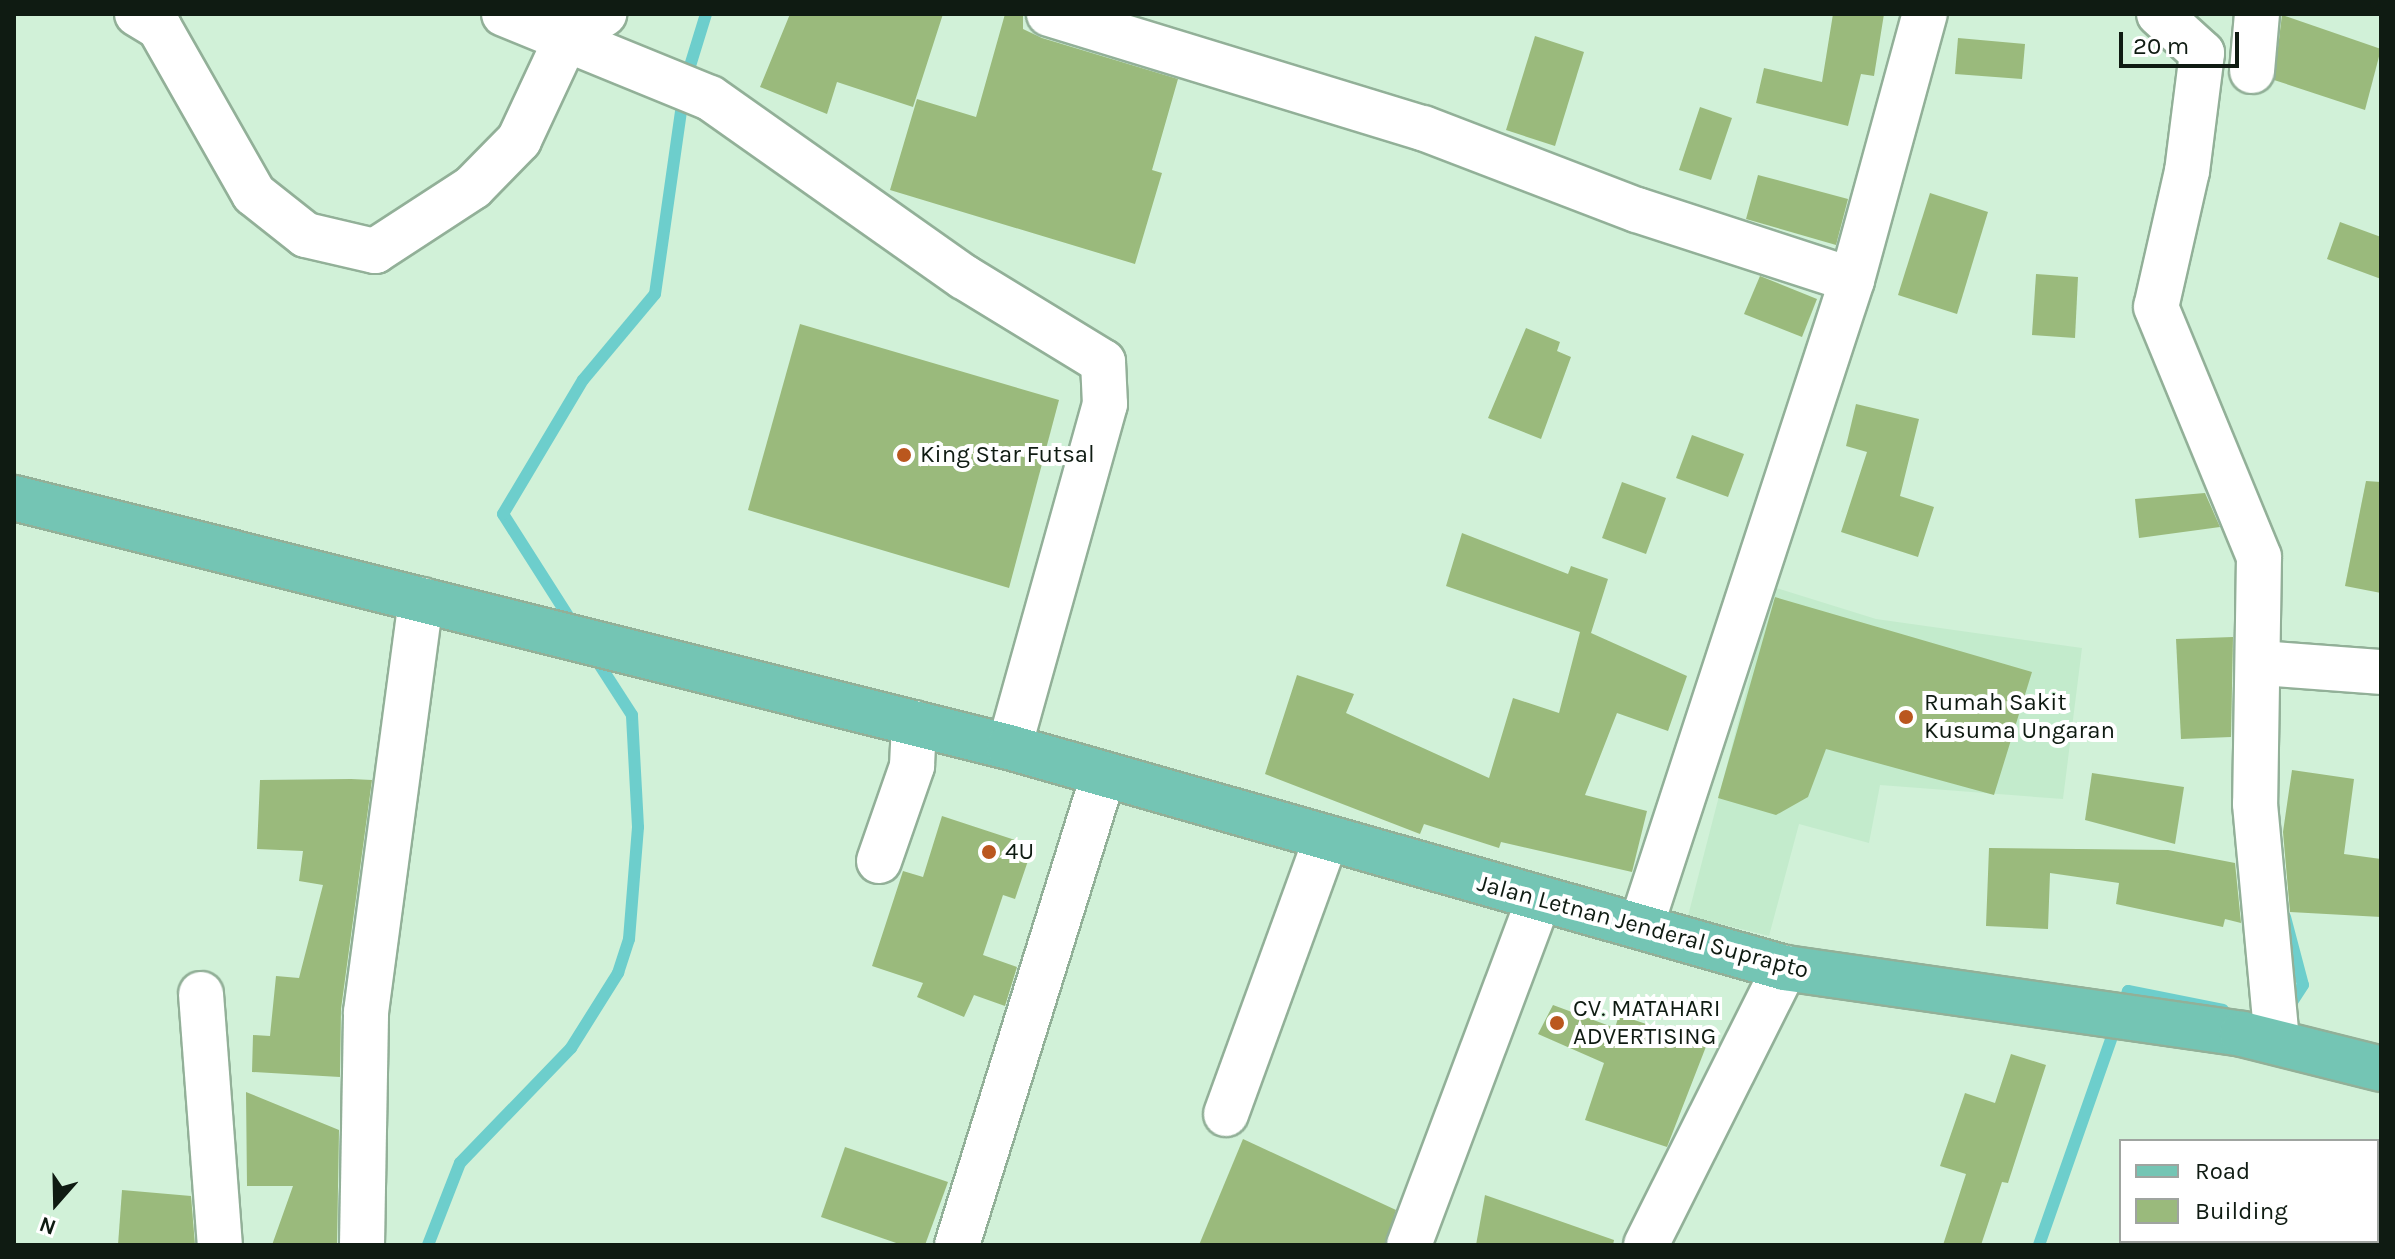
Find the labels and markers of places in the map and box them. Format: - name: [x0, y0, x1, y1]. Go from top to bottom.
- place label: King Star Futsal: [920, 441, 1095, 469]
- marker: King Star Futsal: [895, 446, 913, 464]
- place label: Rumah Sakit Kusuma Ungaran: [1924, 689, 2115, 745]
- marker: Rumah Sakit Kusuma Ungaran: [1895, 706, 1917, 728]
- place label: 4U: [1005, 838, 1034, 866]
- marker: 4U: [980, 843, 998, 861]
- place label: CV. MATAHARI ADVERTISING: [1573, 995, 1720, 1051]
- marker: CV. MATAHARI ADVERTISING: [1548, 1014, 1566, 1032]

